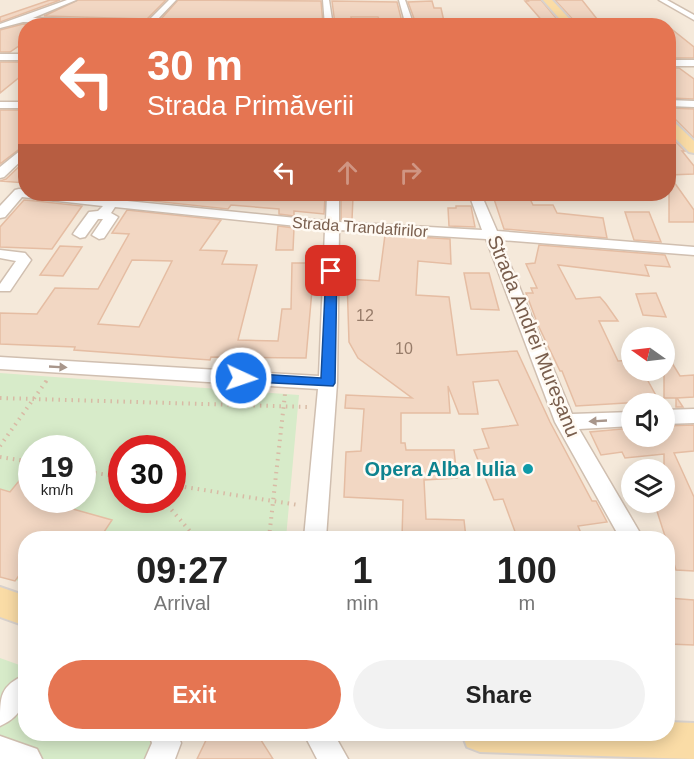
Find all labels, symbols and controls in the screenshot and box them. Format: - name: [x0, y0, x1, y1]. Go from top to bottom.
- icon: left: [48, 42, 126, 120]
- text: 30 m: [147, 42, 243, 89]
- text: Strada Primăverii: [147, 91, 354, 121]
- icon: left: [268, 156, 301, 189]
- icon: ahead: [331, 156, 364, 189]
- icon: right: [394, 156, 427, 189]
- street label: Strada Trandafirilor: [292, 214, 429, 240]
- street label: Strada Andrei Mureșanu: [483, 232, 585, 440]
- pin: [305, 245, 356, 296]
- icon: arrive: [314, 254, 347, 287]
- house number: 12: [356, 307, 374, 324]
- north arrow: [621, 327, 675, 381]
- map controls: [621, 327, 675, 513]
- house number: 10: [395, 340, 413, 357]
- position arrow: [209, 346, 273, 410]
- one-way arrow: [49, 362, 68, 372]
- button: sound: [621, 393, 675, 447]
- one-way arrow: [589, 416, 608, 425]
- speed limit sign: 30: [108, 435, 186, 513]
- text: 19: [40, 450, 74, 483]
- place label: Opera Alba Iulia: [364, 458, 517, 480]
- button: layers: [621, 459, 675, 513]
- marker: Opera Alba Iulia: [521, 462, 535, 476]
- text: km/h: [41, 481, 73, 498]
- text: 09:27: [136, 550, 228, 591]
- text: 1: [352, 550, 372, 591]
- text: 100: [497, 550, 557, 591]
- text: Arrival: [154, 592, 211, 614]
- text: min: [346, 592, 379, 614]
- text: m: [518, 592, 535, 614]
- button: Exit: [48, 660, 341, 729]
- button: Share: [353, 660, 645, 729]

